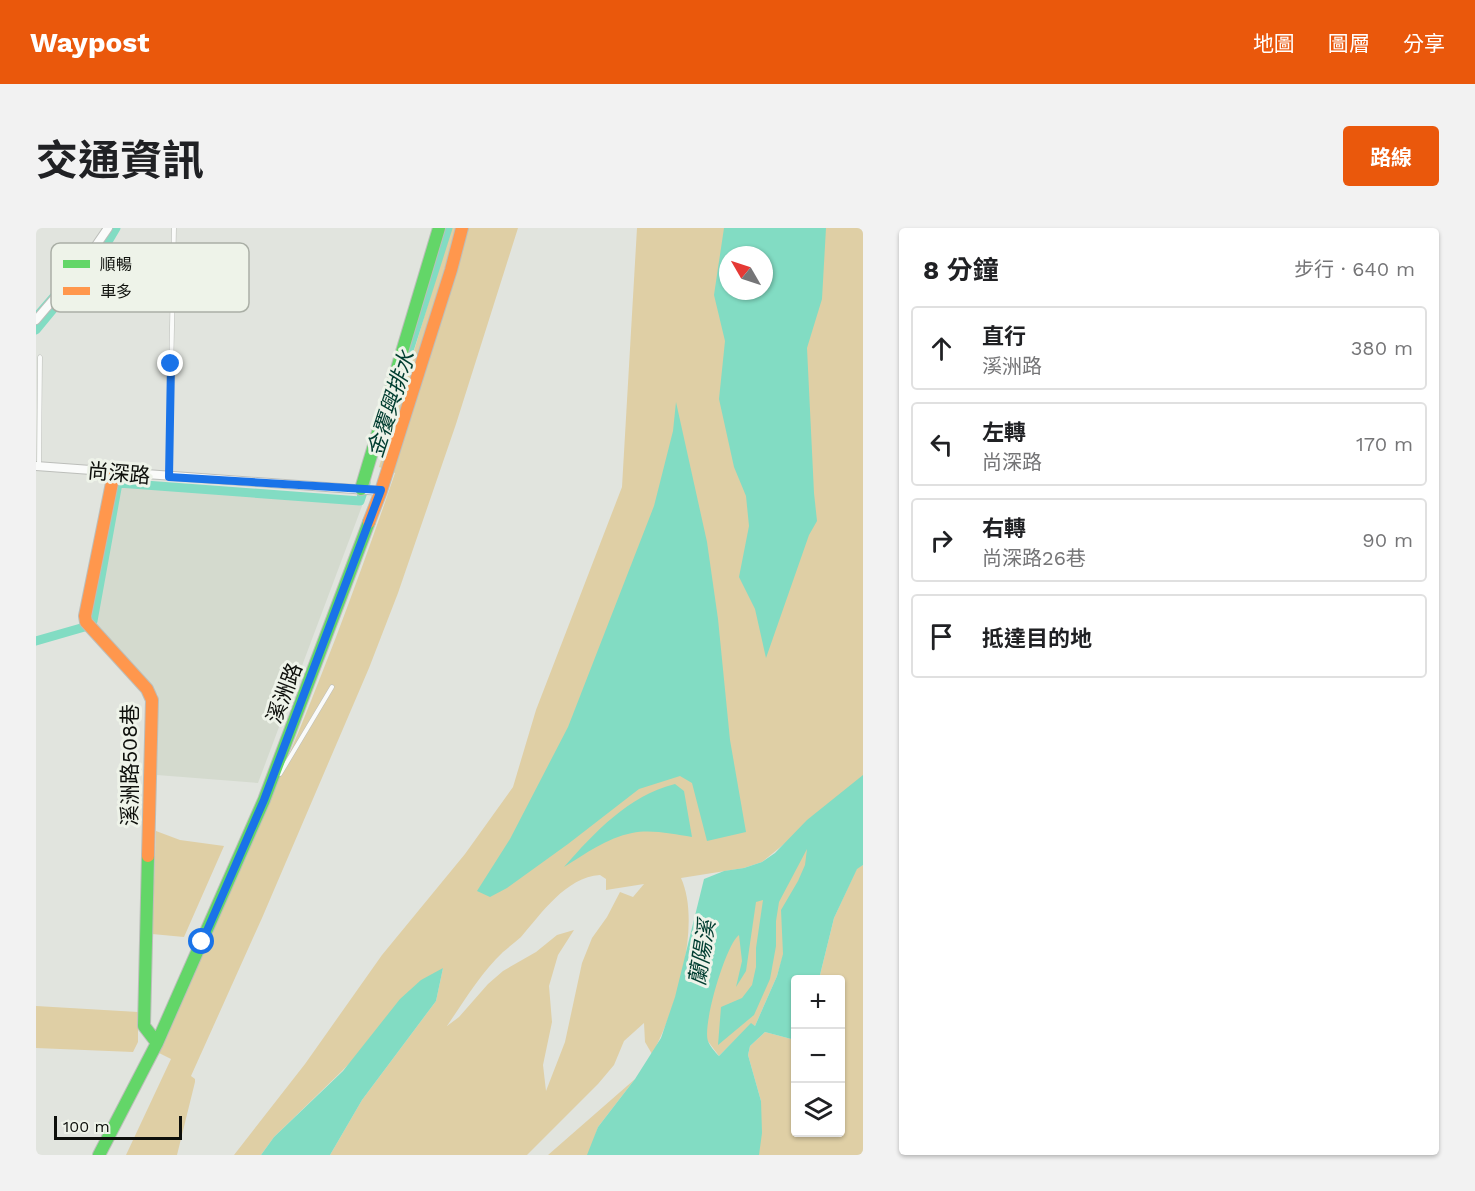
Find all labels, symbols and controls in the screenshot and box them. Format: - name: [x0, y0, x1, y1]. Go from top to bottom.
- text: Waypost: [30, 26, 149, 59]
- text: 地圖: [1253, 31, 1295, 56]
- text: 圖層: [1328, 31, 1370, 56]
- text: 分享: [1403, 31, 1445, 56]
- button: 路線: [1343, 126, 1439, 186]
- text: 交通資訊: [36, 136, 204, 185]
- legend: [51, 243, 249, 312]
- north arrow: [719, 246, 773, 300]
- text: 順暢: [100, 255, 132, 274]
- text: 8 分鐘: [923, 255, 999, 285]
- text: 步行 · 640 m: [1294, 257, 1415, 281]
- text: 車多: [100, 282, 132, 301]
- text: 直行: [982, 324, 1026, 349]
- icon: ahead: [925, 332, 958, 365]
- text: 380 m: [1351, 336, 1413, 360]
- water label: 金覆興排水: [362, 347, 420, 460]
- route end: [157, 350, 183, 376]
- text: 溪洲路: [982, 354, 1042, 378]
- text: 左轉: [982, 420, 1026, 445]
- icon: left: [925, 428, 958, 461]
- text: 170 m: [1356, 432, 1413, 456]
- text: 尚深路: [982, 450, 1042, 474]
- street label: 尚深路: [87, 458, 151, 488]
- text: 右轉: [982, 516, 1026, 541]
- icon: right: [925, 524, 958, 557]
- text: 90 m: [1362, 528, 1413, 552]
- text: 尚深路26巷: [982, 546, 1086, 570]
- icon: arrive: [925, 620, 958, 653]
- text: 抵達目的地: [982, 626, 1092, 651]
- street label: 溪洲路: [261, 659, 307, 727]
- street label: 溪洲路508巷: [117, 704, 142, 826]
- water label: 蘭陽溪: [684, 915, 720, 988]
- route start: [188, 928, 214, 954]
- map controls: [791, 975, 845, 1137]
- button: +: [791, 975, 845, 1029]
- button: −: [791, 1029, 845, 1083]
- button: layers: [791, 1083, 845, 1137]
- scale bar: [54, 1113, 182, 1140]
- text: 100 m: [63, 1117, 110, 1136]

